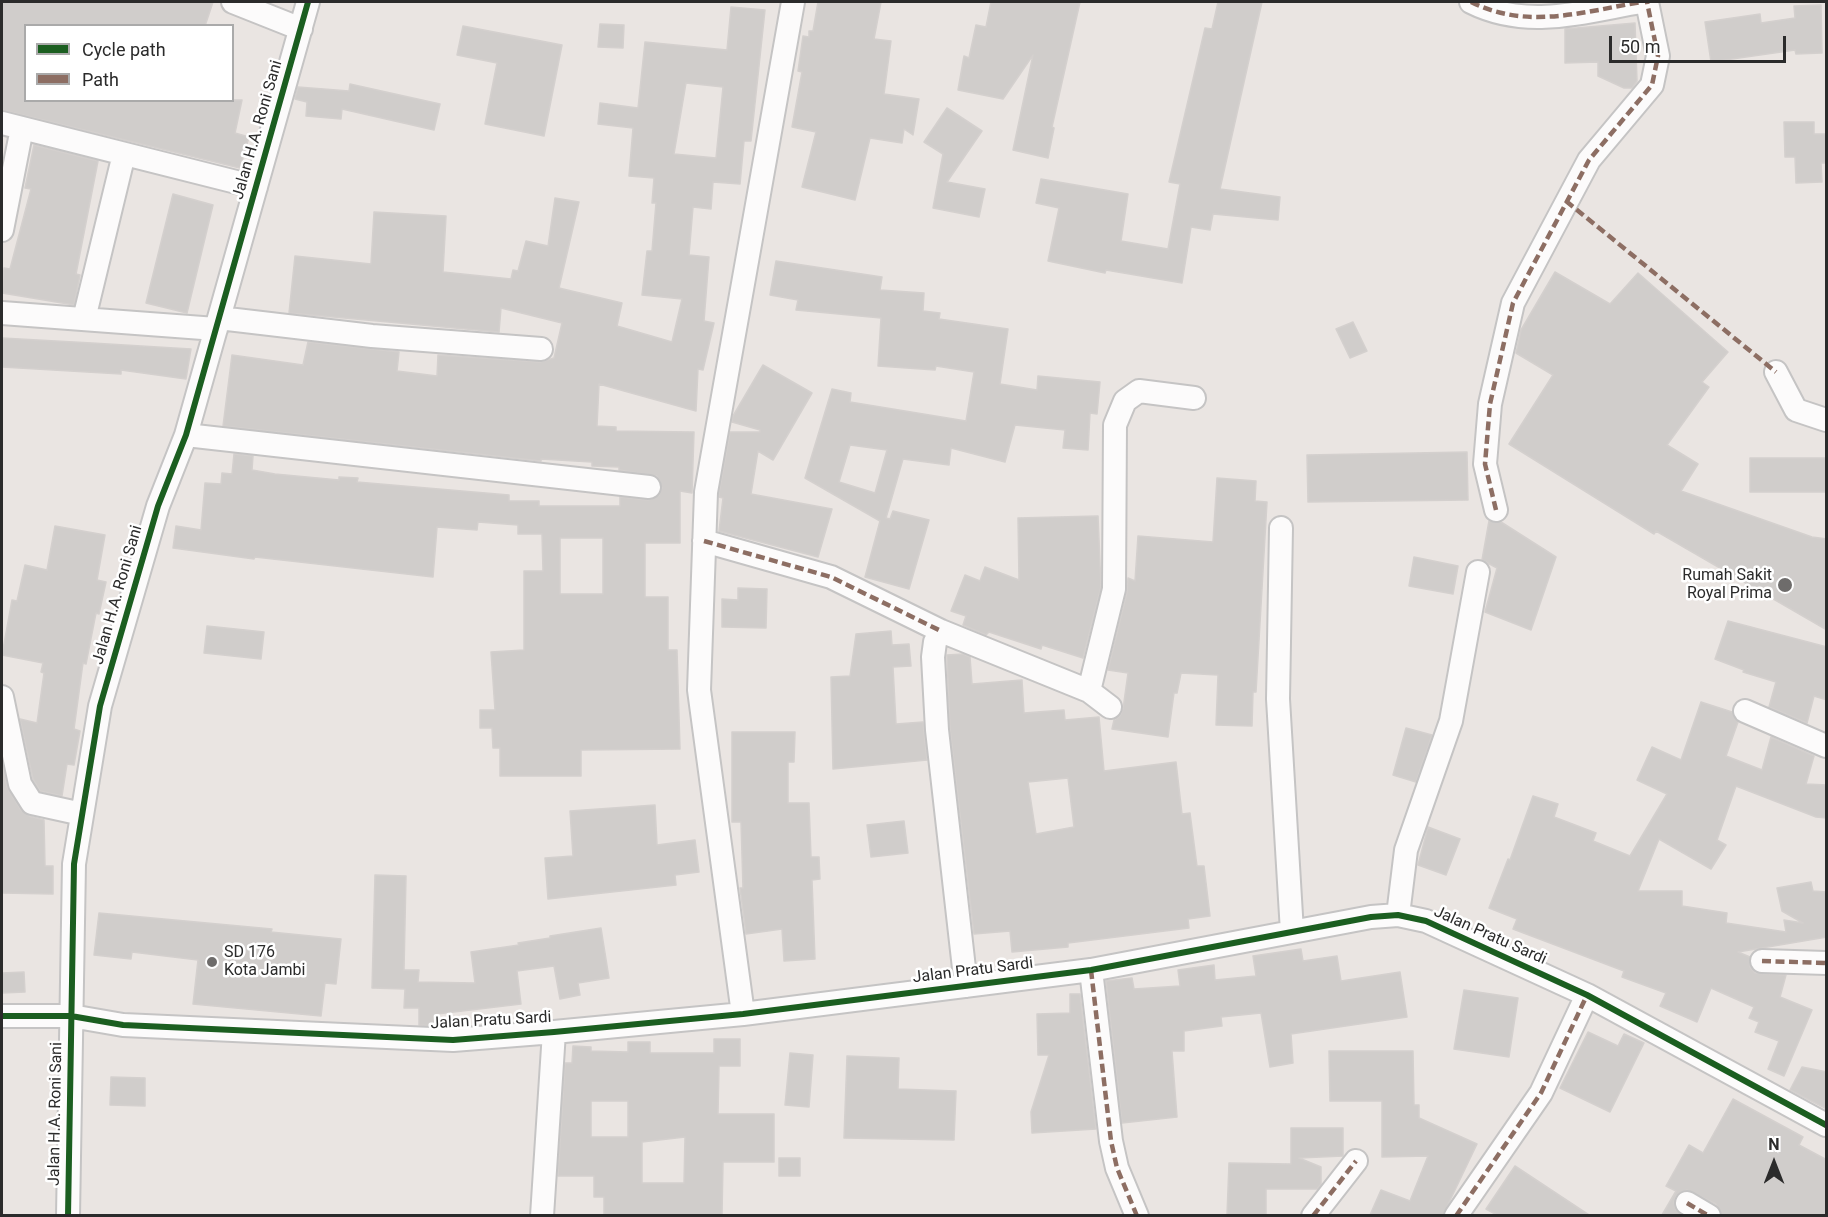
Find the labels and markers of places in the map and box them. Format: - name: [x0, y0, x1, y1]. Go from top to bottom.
- place label: Rumah Sakit Royal Prima: [1682, 566, 1772, 604]
- marker: Rumah Sakit Royal Prima: [1776, 576, 1794, 594]
- place label: SD 176 Kota Jambi: [224, 943, 305, 981]
- marker: SD 176 Kota Jambi: [205, 955, 219, 969]

